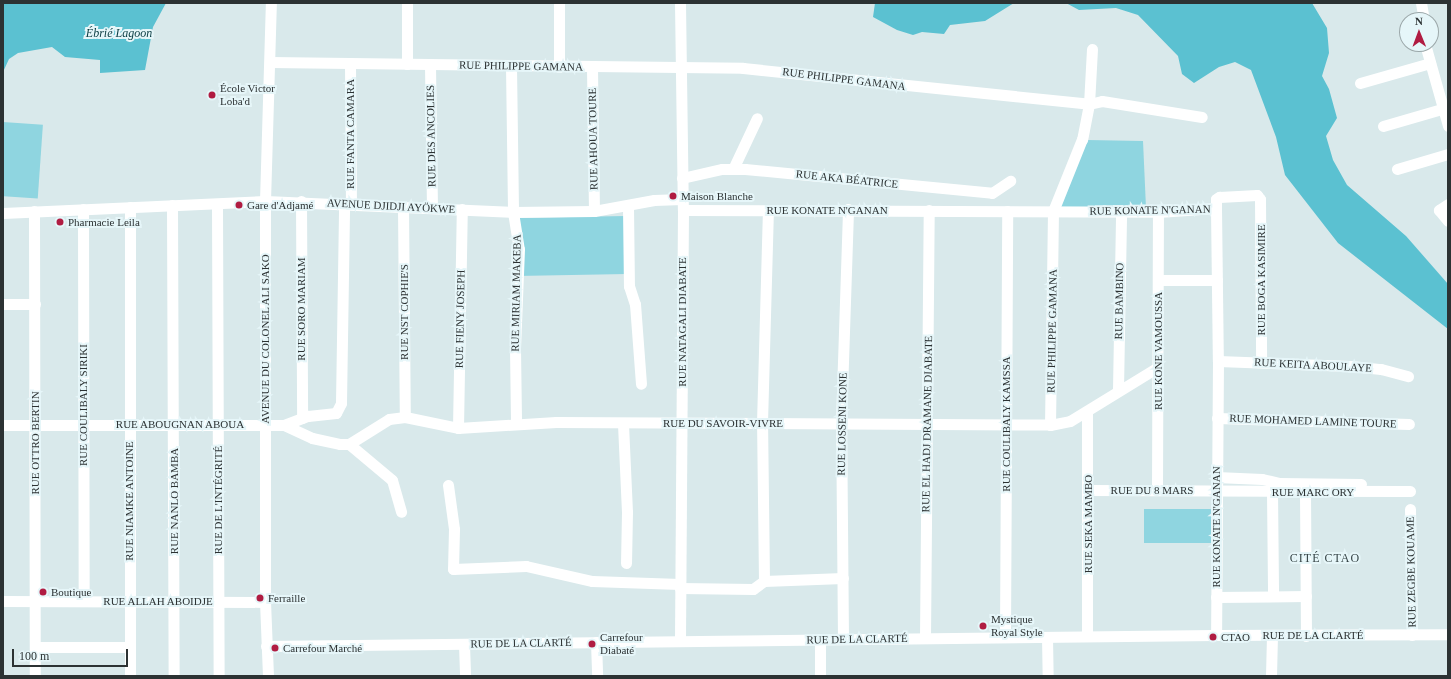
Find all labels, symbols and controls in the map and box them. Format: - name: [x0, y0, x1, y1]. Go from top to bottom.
- north arrow: [1399, 12, 1439, 52]
- text: N: [1415, 15, 1423, 27]
- water label: Ébrié Lagoon: [86, 27, 152, 41]
- street label: RUE PHILIPPE GAMANA: [459, 58, 583, 74]
- street label: RUE PHILIPPE GAMANA: [782, 65, 906, 93]
- street label: RUE FANTA CAMARA: [343, 79, 357, 189]
- place label: École Victor Loba'd: [220, 82, 275, 108]
- street label: RUE DES ANCOLIES: [424, 85, 438, 187]
- street label: RUE AHOUA TOURE: [585, 87, 601, 191]
- marker: École Victor Loba'd: [207, 90, 217, 100]
- street label: RUE AKA BÉATRICE: [795, 167, 899, 191]
- place label: Maison Blanche: [681, 189, 753, 203]
- marker: Maison Blanche: [668, 191, 678, 201]
- street label: AVENUE DJIDJI AYÖKWE: [326, 196, 456, 216]
- place label: Gare d'Adjamé: [247, 198, 313, 212]
- marker: Gare d'Adjamé: [234, 200, 244, 210]
- street label: RUE KONATE N'GANAN: [1089, 202, 1211, 218]
- street label: RUE KONATE N'GANAN: [766, 203, 888, 217]
- place label: Pharmacie Leila: [68, 215, 140, 229]
- marker: Pharmacie Leila: [55, 217, 65, 227]
- street label: RUE BOGA KASIMIRE: [1254, 224, 1268, 336]
- street label: RUE MIRIAM MAKEBA: [508, 234, 524, 352]
- street label: AVENUE DU COLONEL ALI SAKO: [258, 254, 272, 424]
- street label: RUE SORO MARIAM: [294, 257, 308, 361]
- street label: RUE NATAGALI DIABATE: [675, 257, 689, 387]
- street label: RUE BAMBINO: [1112, 263, 1126, 339]
- street label: RUE NST COPHIE'S: [397, 264, 411, 360]
- street label: RUE FIENY JOSEPH: [453, 269, 467, 369]
- street label: RUE PHILIPPE GAMANA: [1044, 269, 1060, 393]
- street label: RUE KONE VAMOUSSA: [1151, 292, 1165, 410]
- street label: RUE EL HADJ DRAMANE DIABATE: [919, 335, 935, 513]
- street label: RUE COULIBALY SIRIKI: [76, 344, 90, 466]
- street label: RUE KEITA ABOULAYE: [1253, 355, 1373, 375]
- street label: RUE COULIBALY KAMSSA: [999, 356, 1013, 492]
- street label: RUE LOSSENI KONE: [834, 372, 850, 476]
- street label: RUE OTTRO BERTIN: [28, 391, 42, 495]
- street label: RUE MOHAMED LAMINE TOURE: [1229, 411, 1397, 431]
- street label: RUE DU SAVOIR-VIVRE: [663, 416, 783, 430]
- street label: RUE ABOUGNAN ABOUA: [115, 417, 245, 431]
- street label: RUE NIAMKE ANTOINE: [122, 441, 136, 561]
- street label: RUE DE L'INTÉGRITÉ: [211, 446, 225, 554]
- street label: RUE NANLO BAMBA: [167, 448, 181, 554]
- street label: RUE KONATE N'GANAN: [1209, 466, 1223, 588]
- street label: RUE SEKA MAMBO: [1081, 474, 1095, 574]
- street label: RUE DU 8 MARS: [1111, 483, 1193, 497]
- street label: RUE MARC ORY: [1272, 485, 1354, 499]
- street label: RUE ZEGBE KOUAME: [1403, 516, 1419, 628]
- district label: CITÉ CTAO: [1290, 552, 1360, 566]
- place label: Boutique: [51, 585, 91, 599]
- marker: Boutique: [38, 587, 48, 597]
- place label: Ferraille: [268, 591, 305, 605]
- marker: Ferraille: [255, 593, 265, 603]
- street label: RUE ALLAH ABOIDJE: [103, 594, 213, 608]
- place label: Mystique Royal Style: [991, 613, 1043, 639]
- marker: Mystique Royal Style: [978, 621, 988, 631]
- street label: RUE DE LA CLARTÉ: [1262, 628, 1364, 642]
- place label: CTAO: [1221, 630, 1250, 644]
- place label: Carrefour Diabaté: [600, 631, 643, 657]
- street label: RUE DE LA CLARTÉ: [806, 632, 908, 646]
- marker: CTAO: [1208, 632, 1218, 642]
- street label: RUE DE LA CLARTÉ: [470, 636, 572, 650]
- marker: Carrefour Diabaté: [587, 639, 597, 649]
- scale bar: [14, 641, 130, 667]
- place label: Carrefour Marché: [283, 641, 362, 655]
- marker: Carrefour Marché: [270, 643, 280, 653]
- text: 100 m: [19, 649, 49, 663]

